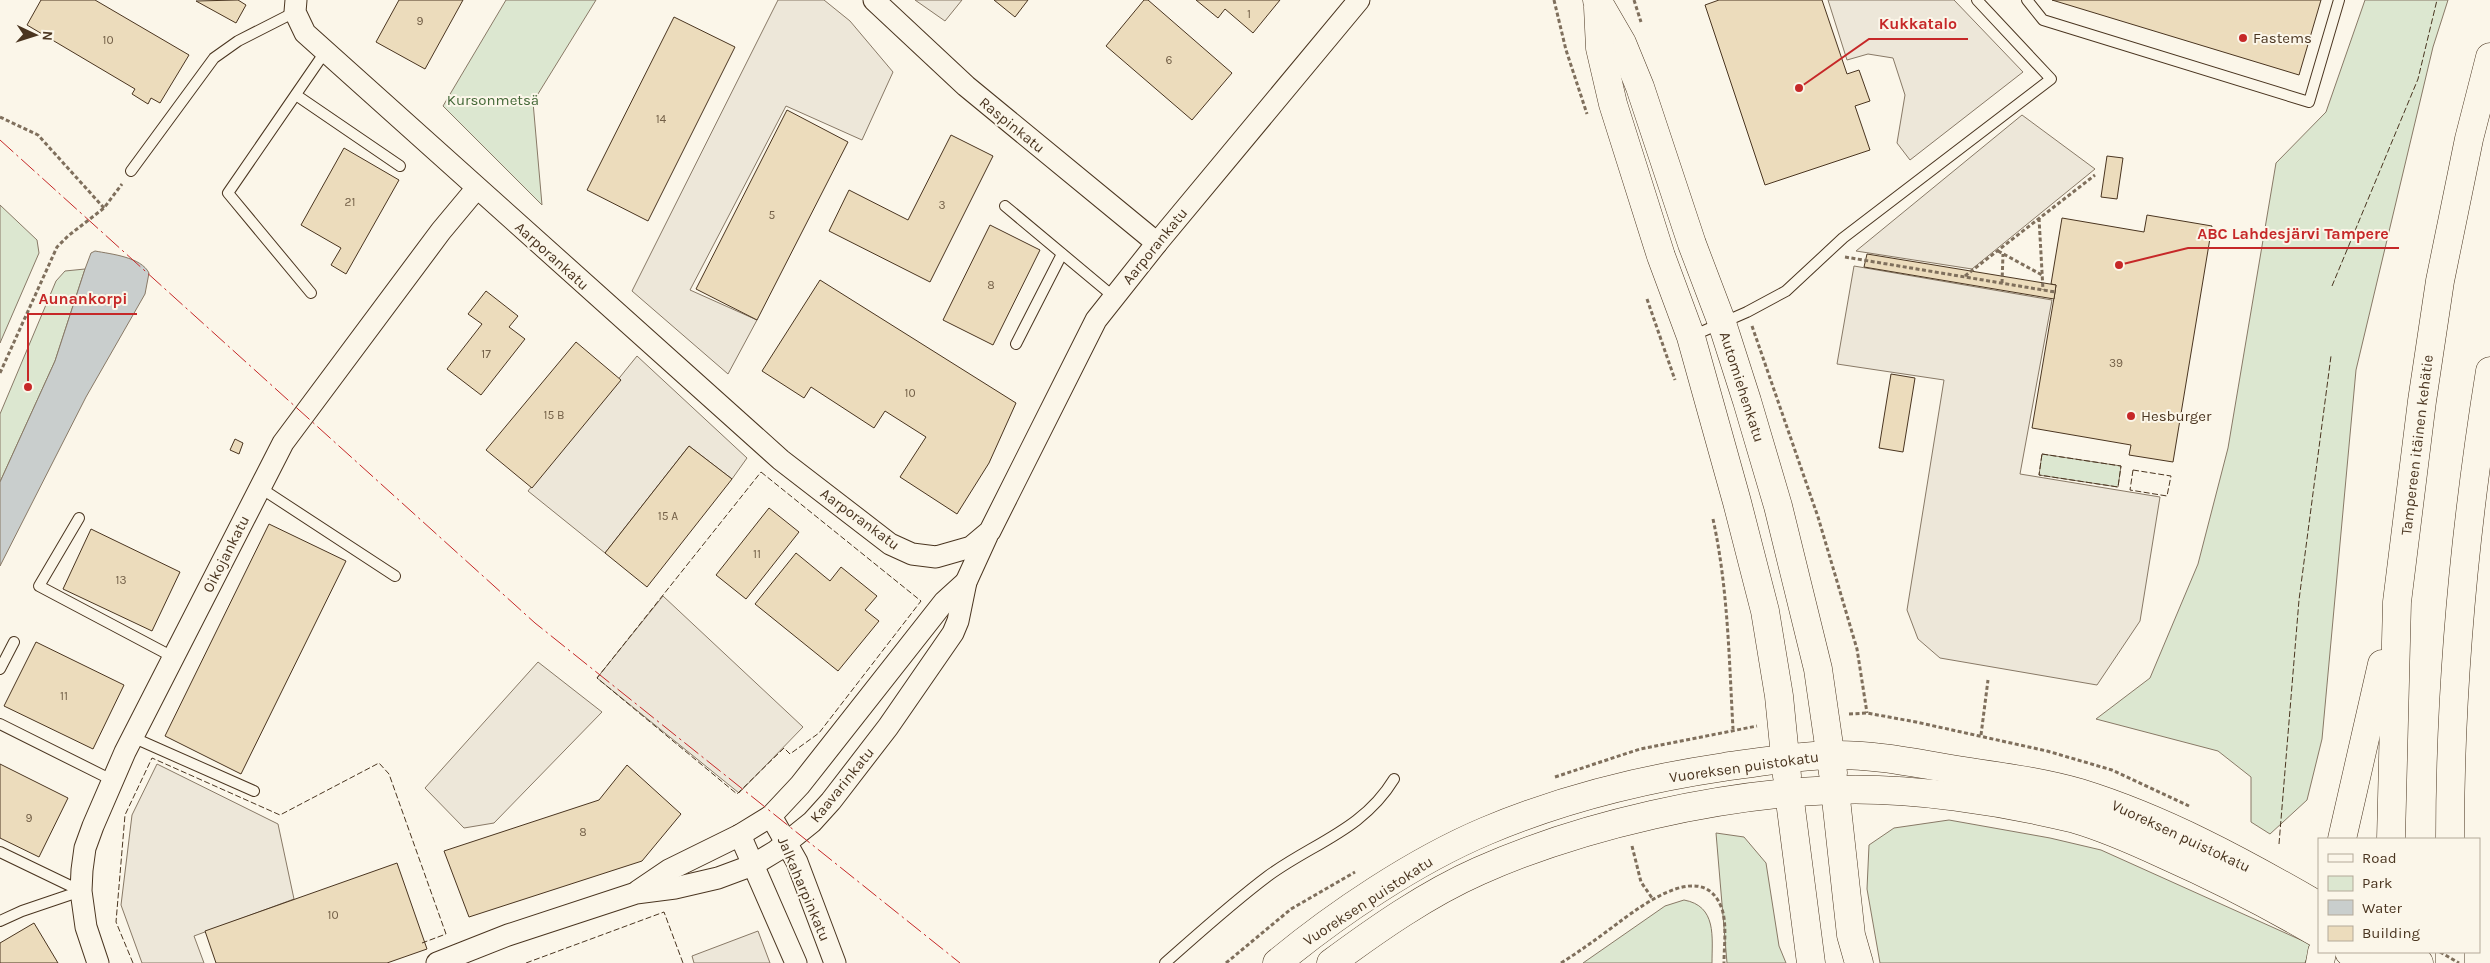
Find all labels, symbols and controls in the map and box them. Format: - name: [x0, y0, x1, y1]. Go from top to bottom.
- house number: 1: [1247, 7, 1251, 21]
- callout: Kukkatalo: [1869, 8, 1968, 39]
- north arrow: [10, 10, 60, 60]
- house number: 9: [417, 14, 424, 28]
- text: Kukkatalo: [1879, 14, 1957, 33]
- place label: Fastems: [2253, 29, 2312, 47]
- text: N: [39, 30, 56, 41]
- marker: Fastems: [2237, 32, 2249, 44]
- house number: 10: [102, 33, 114, 47]
- house number: 6: [1166, 53, 1173, 67]
- park label: Kursonmetsä: [447, 91, 539, 109]
- street label: Raspinkatu: [976, 93, 1048, 157]
- house number: 14: [656, 112, 667, 126]
- house number: 21: [345, 195, 355, 209]
- house number: 3: [938, 198, 946, 212]
- street label: Aarporankatu: [1119, 204, 1191, 288]
- house number: 5: [769, 208, 776, 222]
- callout: ABC Lahdesjärvi Tampere: [2188, 217, 2399, 248]
- street label: Aarporankatu: [511, 218, 593, 294]
- text: ABC Lahdesjärvi Tampere: [2197, 224, 2389, 243]
- house number: 8: [987, 278, 995, 292]
- callout: Aunankorpi: [28, 283, 137, 314]
- text: Aunankorpi: [38, 289, 128, 308]
- street label: Automiehenkatu: [1716, 330, 1768, 444]
- house number: 17: [481, 347, 491, 361]
- street label: Tampereen itäinen kehätie: [2397, 354, 2437, 536]
- house number: 39: [2109, 356, 2123, 370]
- house number: 10: [904, 386, 916, 400]
- place label: Hesburger: [2141, 407, 2212, 425]
- house number: 15 B: [543, 408, 565, 422]
- marker: Hesburger: [2125, 410, 2137, 422]
- street label: Aarporankatu: [817, 484, 903, 554]
- house number: 15 A: [658, 509, 678, 523]
- street label: Oikojankatu: [199, 512, 253, 596]
- house number: 11: [753, 547, 761, 561]
- house number: 13: [115, 573, 127, 587]
- house number: 11: [60, 689, 68, 703]
- street label: Kaavarinkatu: [806, 744, 878, 826]
- street label: Vuoreksen puistokatu: [1668, 748, 1820, 786]
- street label: Vuoreksen puistokatu: [2109, 796, 2253, 876]
- house number: 9: [26, 811, 33, 825]
- house number: 8: [579, 825, 587, 839]
- street label: Jalkaharpinkatu: [774, 834, 834, 944]
- legend: [2318, 838, 2480, 953]
- text: Road: [2362, 849, 2397, 867]
- street label: Vuoreksen puistokatu: [1300, 852, 1436, 950]
- text: Park: [2362, 874, 2392, 892]
- text: Water: [2362, 899, 2403, 917]
- house number: 10: [327, 908, 339, 922]
- text: Building: [2362, 924, 2420, 942]

